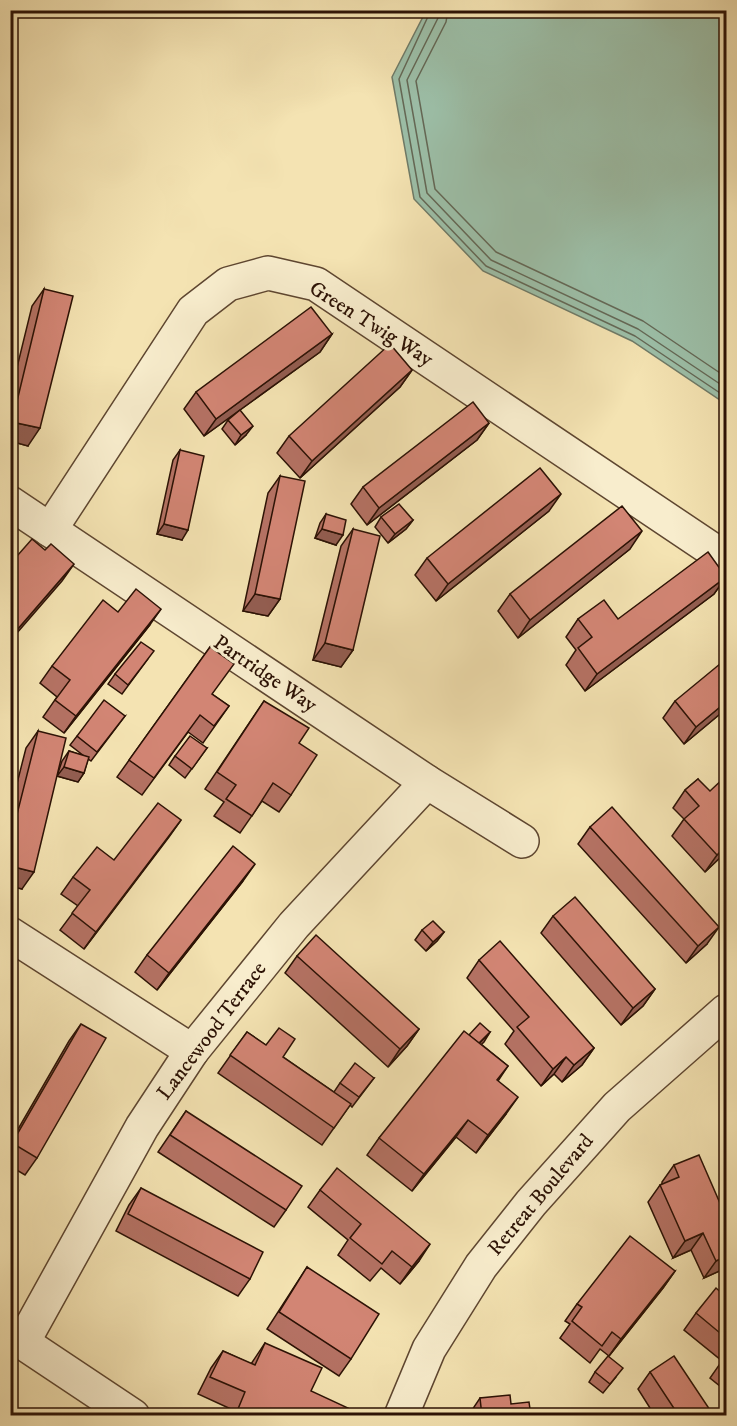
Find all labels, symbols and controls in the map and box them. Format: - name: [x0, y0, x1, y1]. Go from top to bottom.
- street label: Green Twig Way: [304, 276, 439, 373]
- street label: Partridge Way: [208, 630, 323, 719]
- street label: Lancewood Terrace: [152, 957, 273, 1105]
- street label: Retreat Boulevard: [483, 1128, 600, 1261]

